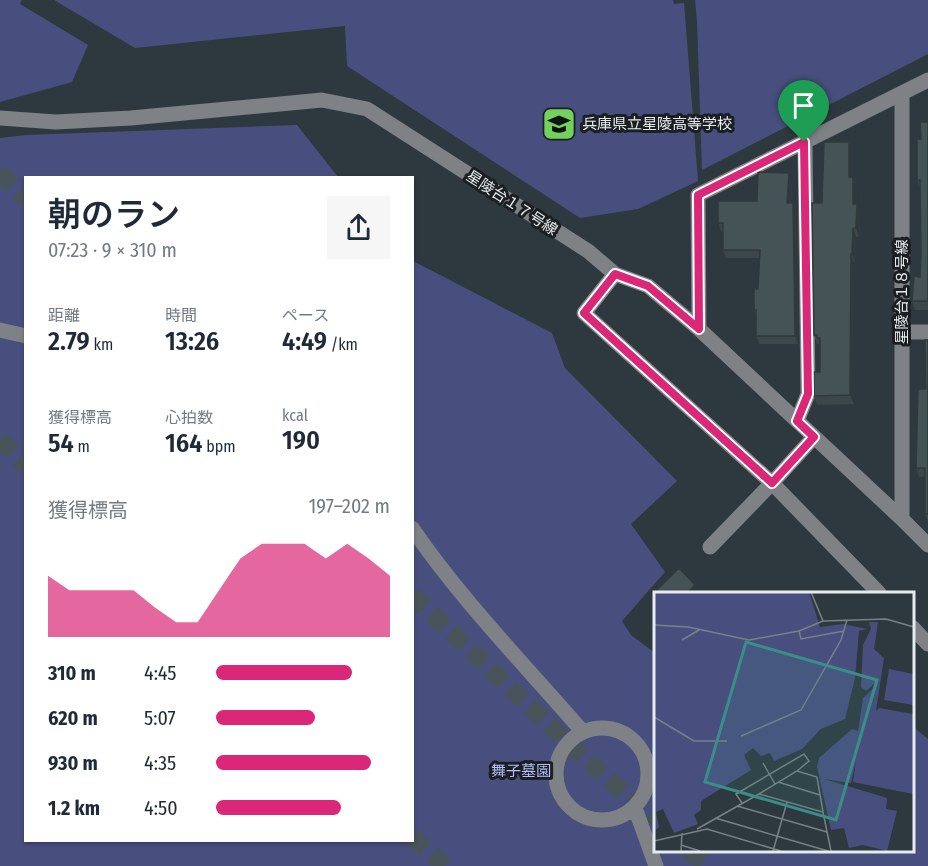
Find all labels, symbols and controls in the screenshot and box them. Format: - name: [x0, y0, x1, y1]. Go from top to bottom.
- pin: [778, 80, 829, 142]
- icon: arrive: [787, 89, 820, 122]
- school or university icon: 兵庫県立星陵高等学校: [541, 106, 577, 142]
- place label: 兵庫県立星陵高等学校: [582, 115, 732, 133]
- street label: 星陵台１７号線: [463, 167, 561, 239]
- text: 朝のラン: [48, 195, 180, 235]
- button: share: [327, 196, 390, 259]
- text: 07:23 · 9 × 310 m: [48, 238, 177, 262]
- street label: 星陵台１８号線: [893, 239, 911, 345]
- text: 距離: [48, 306, 80, 325]
- text: 時間: [165, 306, 197, 325]
- text: ペース: [282, 306, 329, 325]
- text: 2.79: [48, 326, 90, 357]
- text: 13:26: [165, 326, 219, 357]
- text: 4:49: [282, 326, 327, 357]
- text: km: [90, 335, 113, 354]
- text: /km: [327, 335, 358, 354]
- text: kcal: [282, 406, 308, 425]
- text: 獲得標高: [48, 408, 112, 427]
- text: 心拍数: [165, 408, 213, 427]
- text: 190: [282, 425, 320, 456]
- text: 54: [48, 428, 74, 459]
- text: 164: [165, 428, 202, 459]
- text: m: [74, 437, 90, 456]
- text: bpm: [202, 437, 236, 456]
- text: 197–202 m: [309, 494, 390, 518]
- text: 獲得標高: [48, 498, 128, 522]
- inset map: [654, 592, 913, 851]
- text: 310 m: [48, 661, 96, 685]
- text: 4:45: [144, 661, 176, 685]
- text: 620 m: [48, 706, 98, 730]
- text: 5:07: [144, 706, 176, 730]
- text: 930 m: [48, 751, 98, 775]
- text: 4:35: [144, 751, 176, 775]
- park label: 舞子墓園: [491, 762, 551, 780]
- text: 1.2 km: [48, 796, 100, 820]
- text: 4:50: [144, 796, 178, 820]

